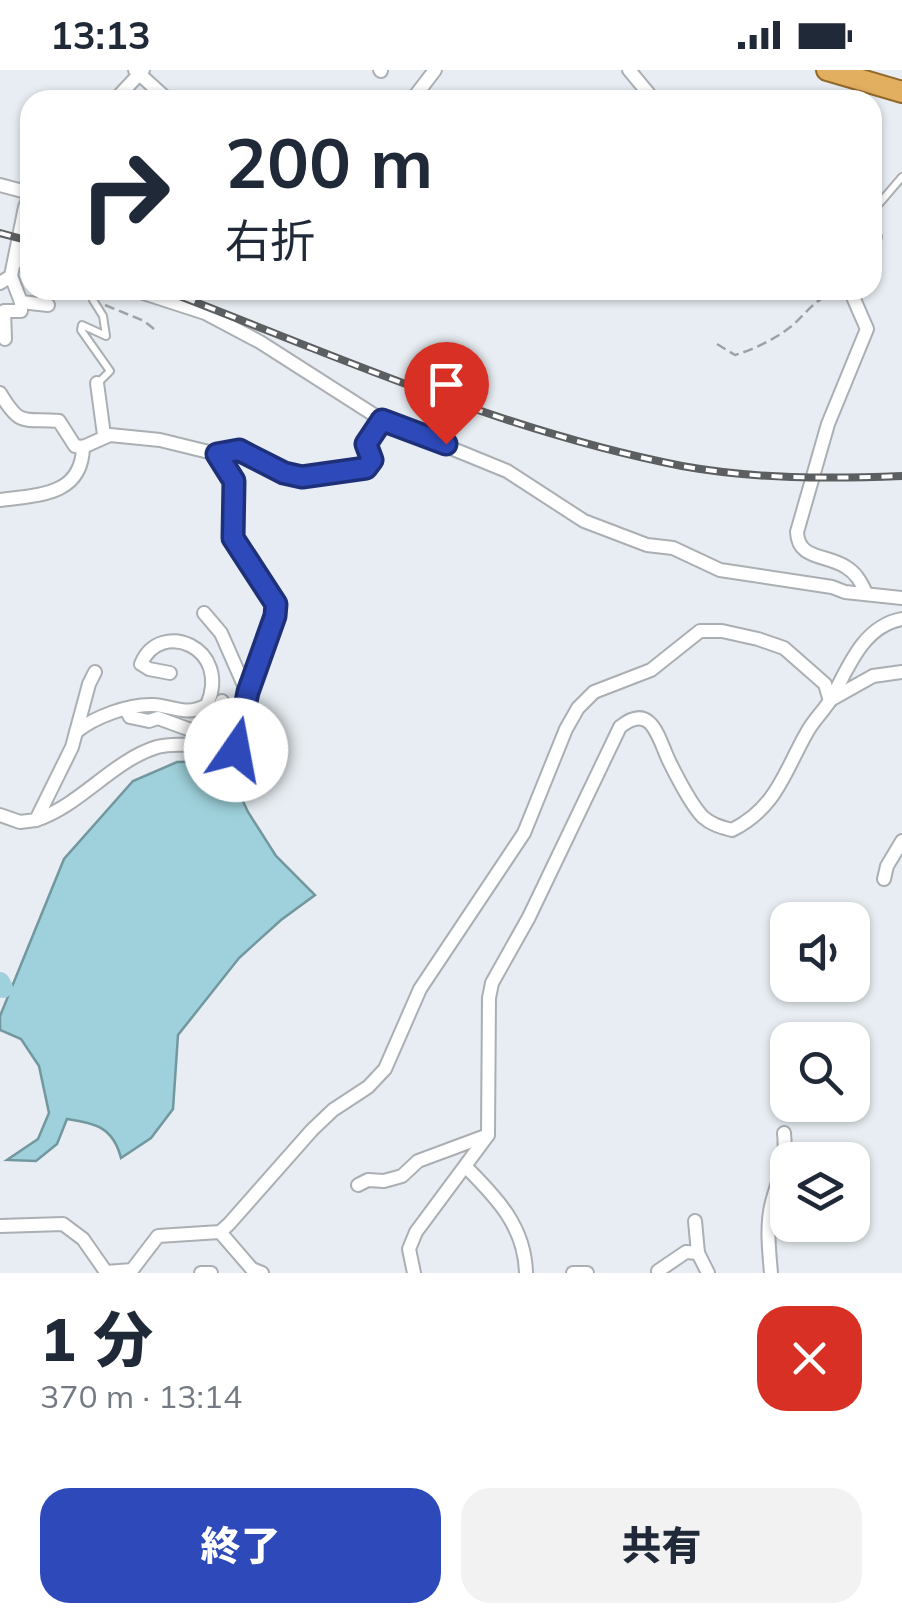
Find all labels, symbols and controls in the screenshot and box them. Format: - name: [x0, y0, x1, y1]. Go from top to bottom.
- text: 13:13: [50, 11, 151, 59]
- text: 200 m: [225, 118, 433, 206]
- icon: right: [60, 130, 190, 260]
- text: 右折: [225, 212, 315, 268]
- pin: [404, 342, 489, 445]
- icon: arrive: [419, 357, 474, 412]
- position arrow: [184, 698, 288, 802]
- map controls: [770, 902, 870, 1242]
- button: sound: [770, 902, 870, 1002]
- button: search: [770, 1022, 870, 1122]
- button: layers: [770, 1142, 870, 1242]
- text: 1 分: [40, 1301, 153, 1376]
- button: close: [757, 1306, 862, 1411]
- text: 370 m · 13:14: [40, 1376, 242, 1416]
- button: 終了: [40, 1488, 441, 1603]
- button: 共有: [461, 1488, 862, 1603]

